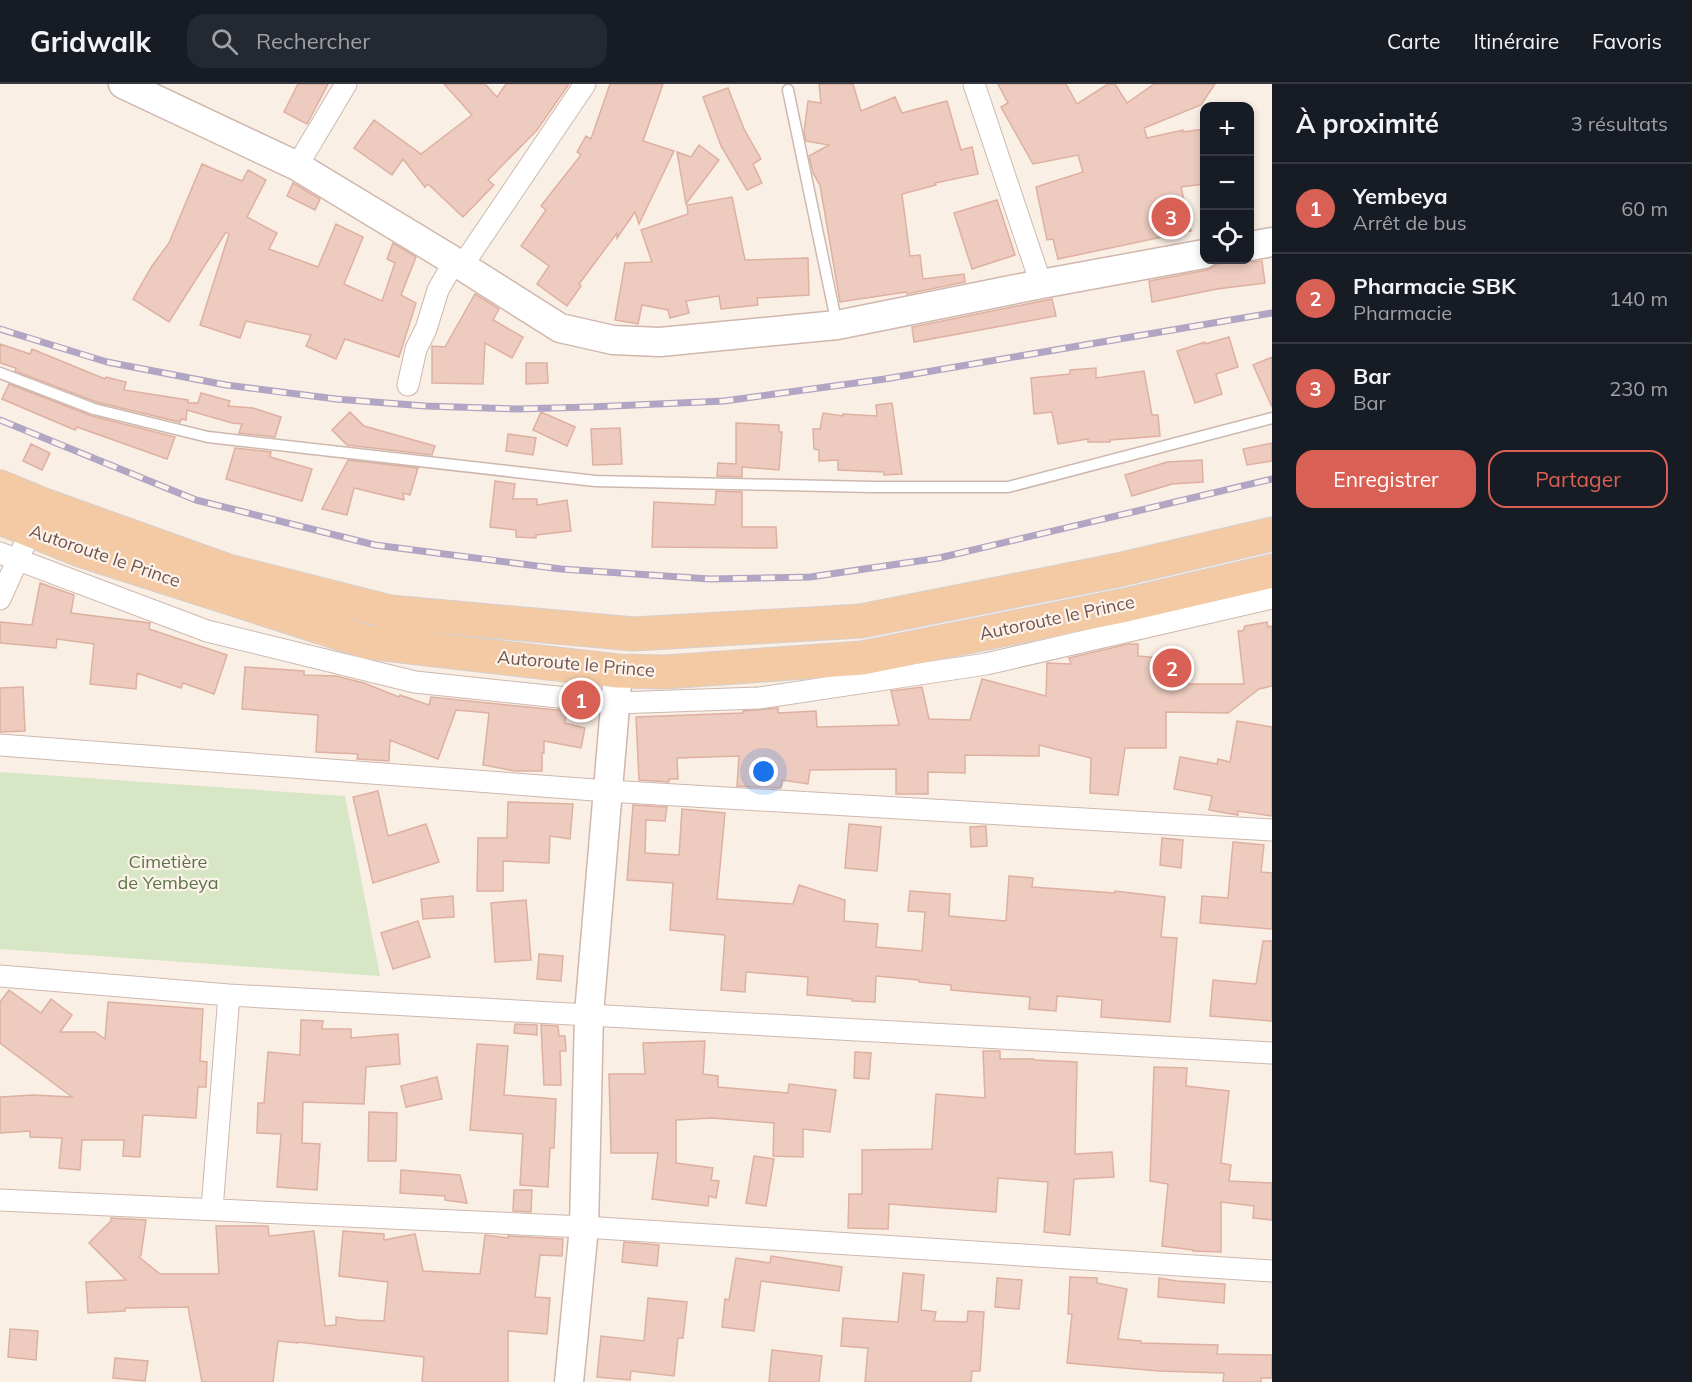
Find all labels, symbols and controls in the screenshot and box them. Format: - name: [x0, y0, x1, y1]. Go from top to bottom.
- search box: [187, 14, 607, 68]
- text: Gridwalk: [30, 24, 151, 59]
- icon: search: [208, 25, 241, 58]
- text: Rechercher: [256, 27, 370, 55]
- text: Carte: [1387, 28, 1441, 54]
- text: Itinéraire: [1474, 28, 1559, 54]
- text: Favoris: [1592, 28, 1662, 54]
- map controls: [1200, 102, 1254, 264]
- button: +: [1200, 102, 1254, 156]
- text: À proximité: [1296, 107, 1439, 140]
- text: 3 résultats: [1571, 111, 1668, 136]
- button: −: [1200, 156, 1254, 210]
- text: Yembeya: [1353, 182, 1448, 210]
- pin: 3: [1152, 194, 1190, 240]
- text: 1: [1310, 196, 1322, 221]
- text: 60 m: [1621, 196, 1668, 221]
- button: locate: [1200, 210, 1254, 264]
- text: Arrêt de bus: [1353, 210, 1467, 235]
- text: Pharmacie SBK: [1353, 272, 1516, 300]
- text: 2: [1310, 286, 1322, 311]
- text: 140 m: [1609, 286, 1668, 311]
- text: Pharmacie: [1353, 300, 1452, 325]
- text: Bar: [1353, 362, 1390, 390]
- text: 3: [1310, 376, 1322, 401]
- text: 230 m: [1609, 376, 1668, 401]
- text: Bar: [1353, 390, 1386, 415]
- button: Enregistrer: [1296, 450, 1476, 508]
- button: Partager: [1488, 450, 1668, 508]
- street label: Autoroute le Prince: [27, 519, 184, 592]
- street label: Autoroute le Prince: [977, 590, 1137, 645]
- street label: Autoroute le Prince: [496, 645, 656, 682]
- pin: 2: [1152, 646, 1192, 690]
- pin: 1: [562, 678, 600, 722]
- your location: [749, 757, 778, 786]
- park label: Cimetière de Yembeya: [117, 850, 219, 894]

